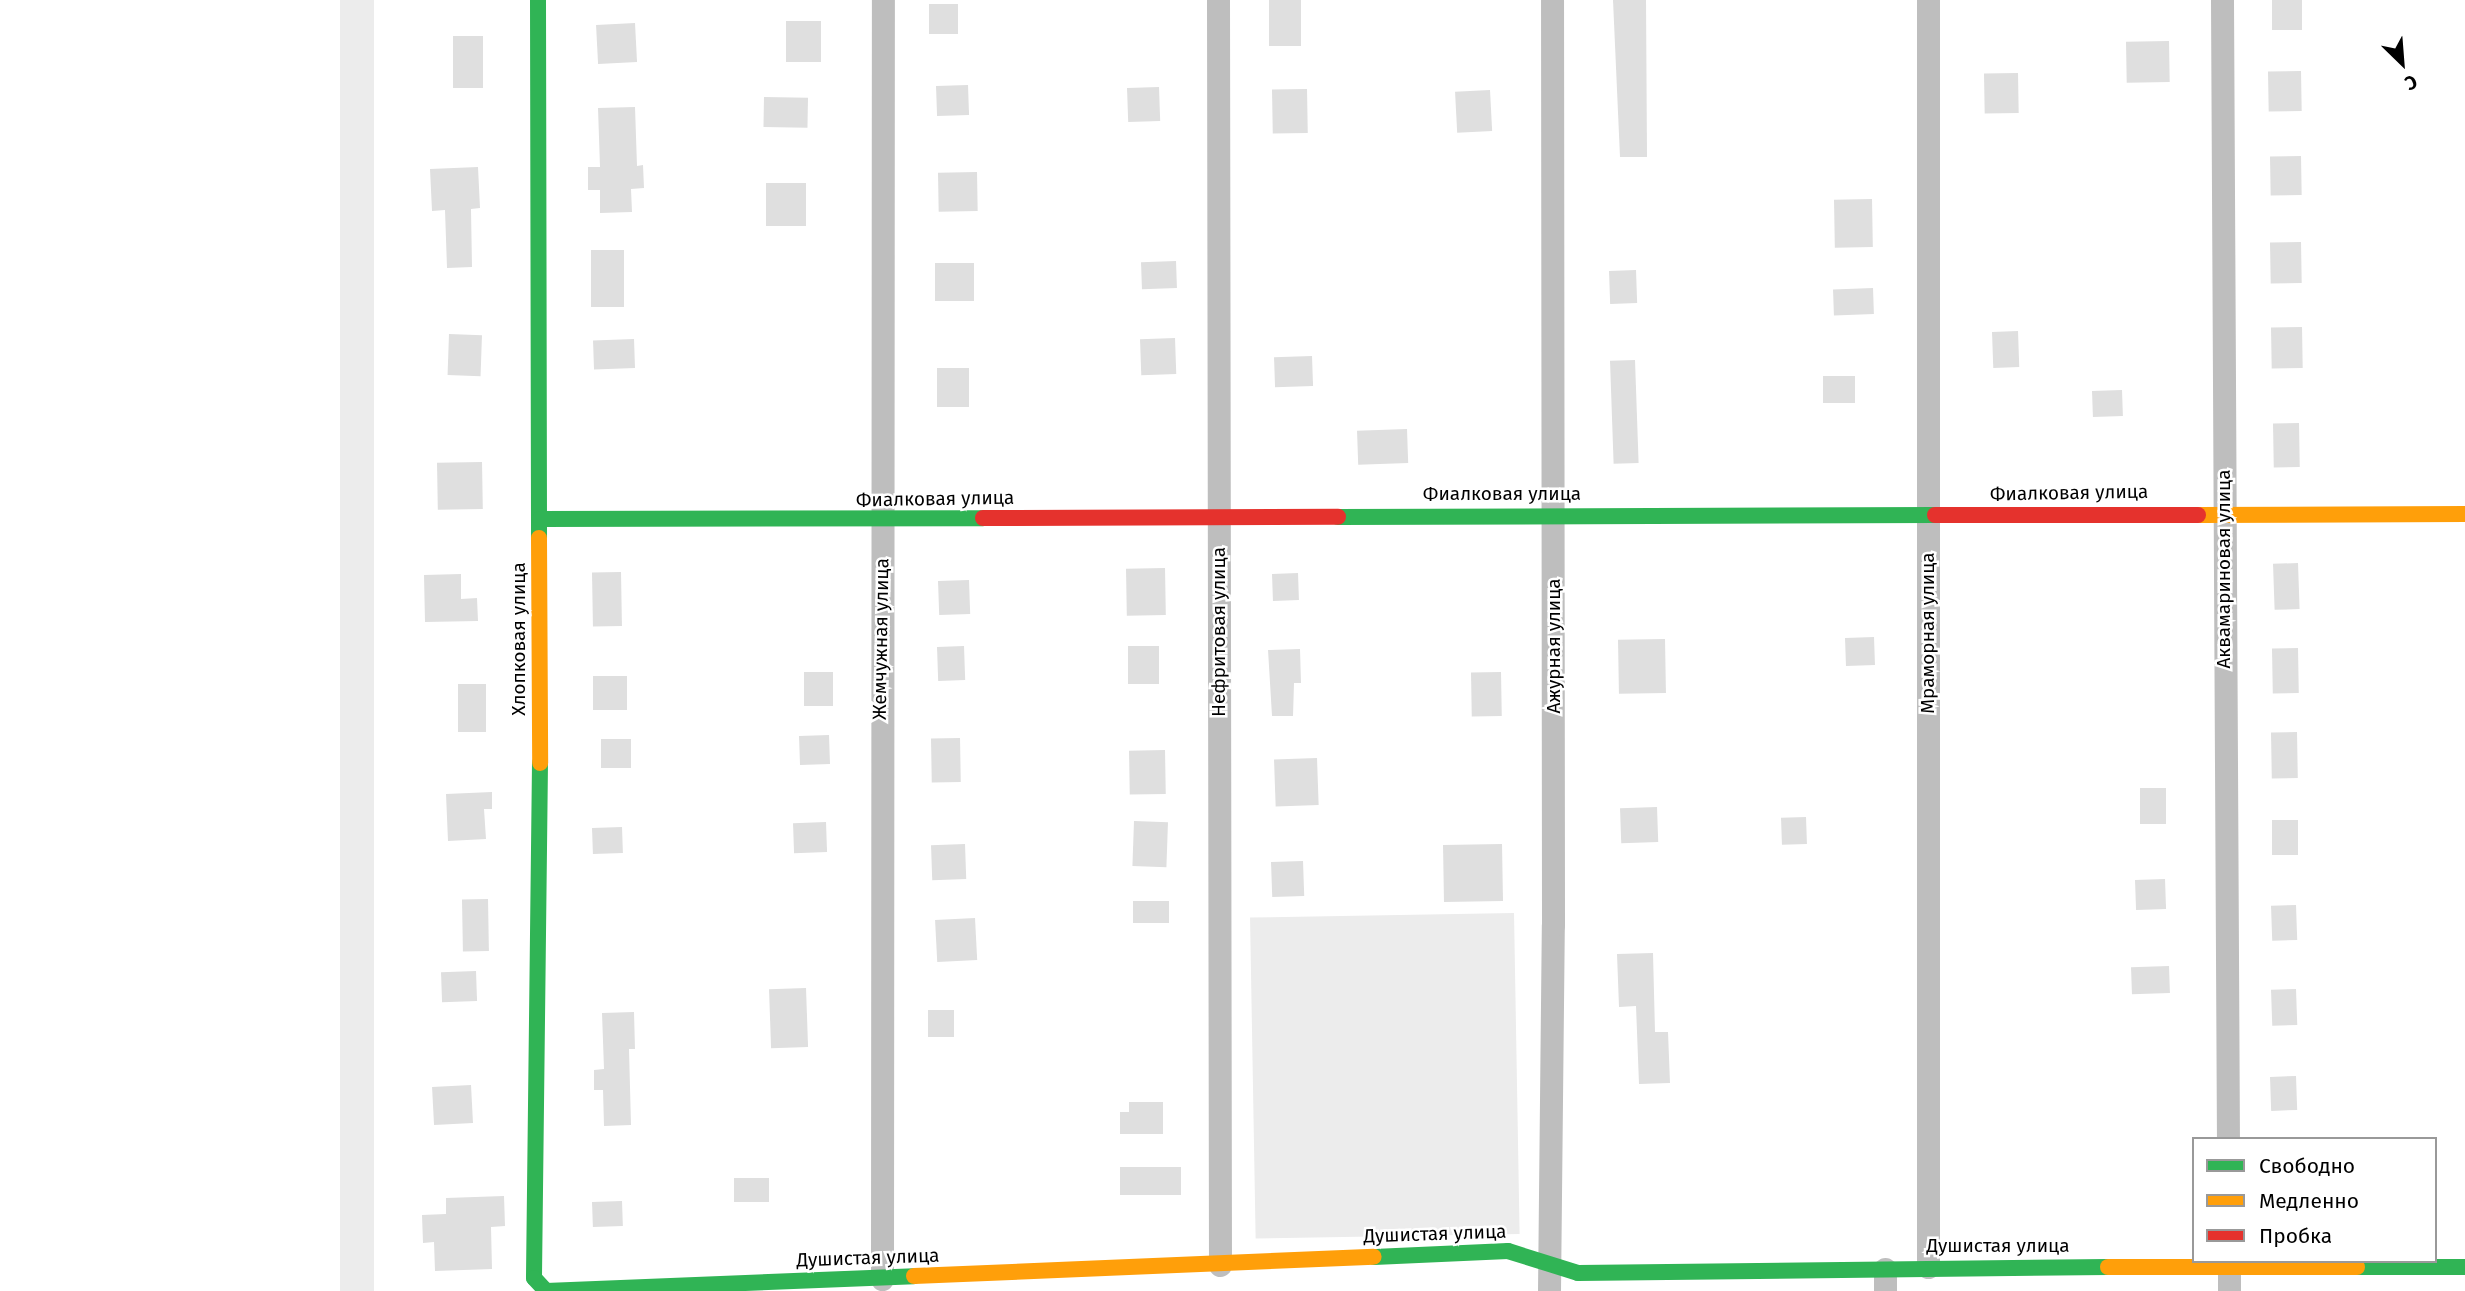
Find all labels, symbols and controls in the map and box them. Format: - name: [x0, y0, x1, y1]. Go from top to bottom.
- north arrow: [2367, 28, 2437, 98]
- text: С: [2401, 70, 2421, 95]
- street label: Аквамариновая улица: [2213, 469, 2235, 669]
- street label: Фиалковая улица: [1990, 480, 2148, 506]
- street label: Фиалковая улица: [1423, 483, 1581, 505]
- street label: Фиалковая улица: [856, 486, 1014, 512]
- street label: Нефритовая улица: [1208, 547, 1230, 717]
- street label: Мраморная улица: [1917, 552, 1939, 714]
- street label: Жемчужная улица: [868, 558, 894, 720]
- street label: Хлопковая улица: [508, 562, 530, 716]
- street label: Ажурная улица: [1543, 578, 1565, 714]
- legend: [2192, 1137, 2437, 1263]
- text: Свободно: [2259, 1153, 2355, 1179]
- text: Медленно: [2259, 1188, 2359, 1214]
- street label: Душистая улица: [1363, 1220, 1507, 1248]
- text: Пробка: [2259, 1223, 2332, 1249]
- street label: Душистая улица: [1926, 1235, 2070, 1257]
- street label: Душистая улица: [796, 1244, 940, 1272]

